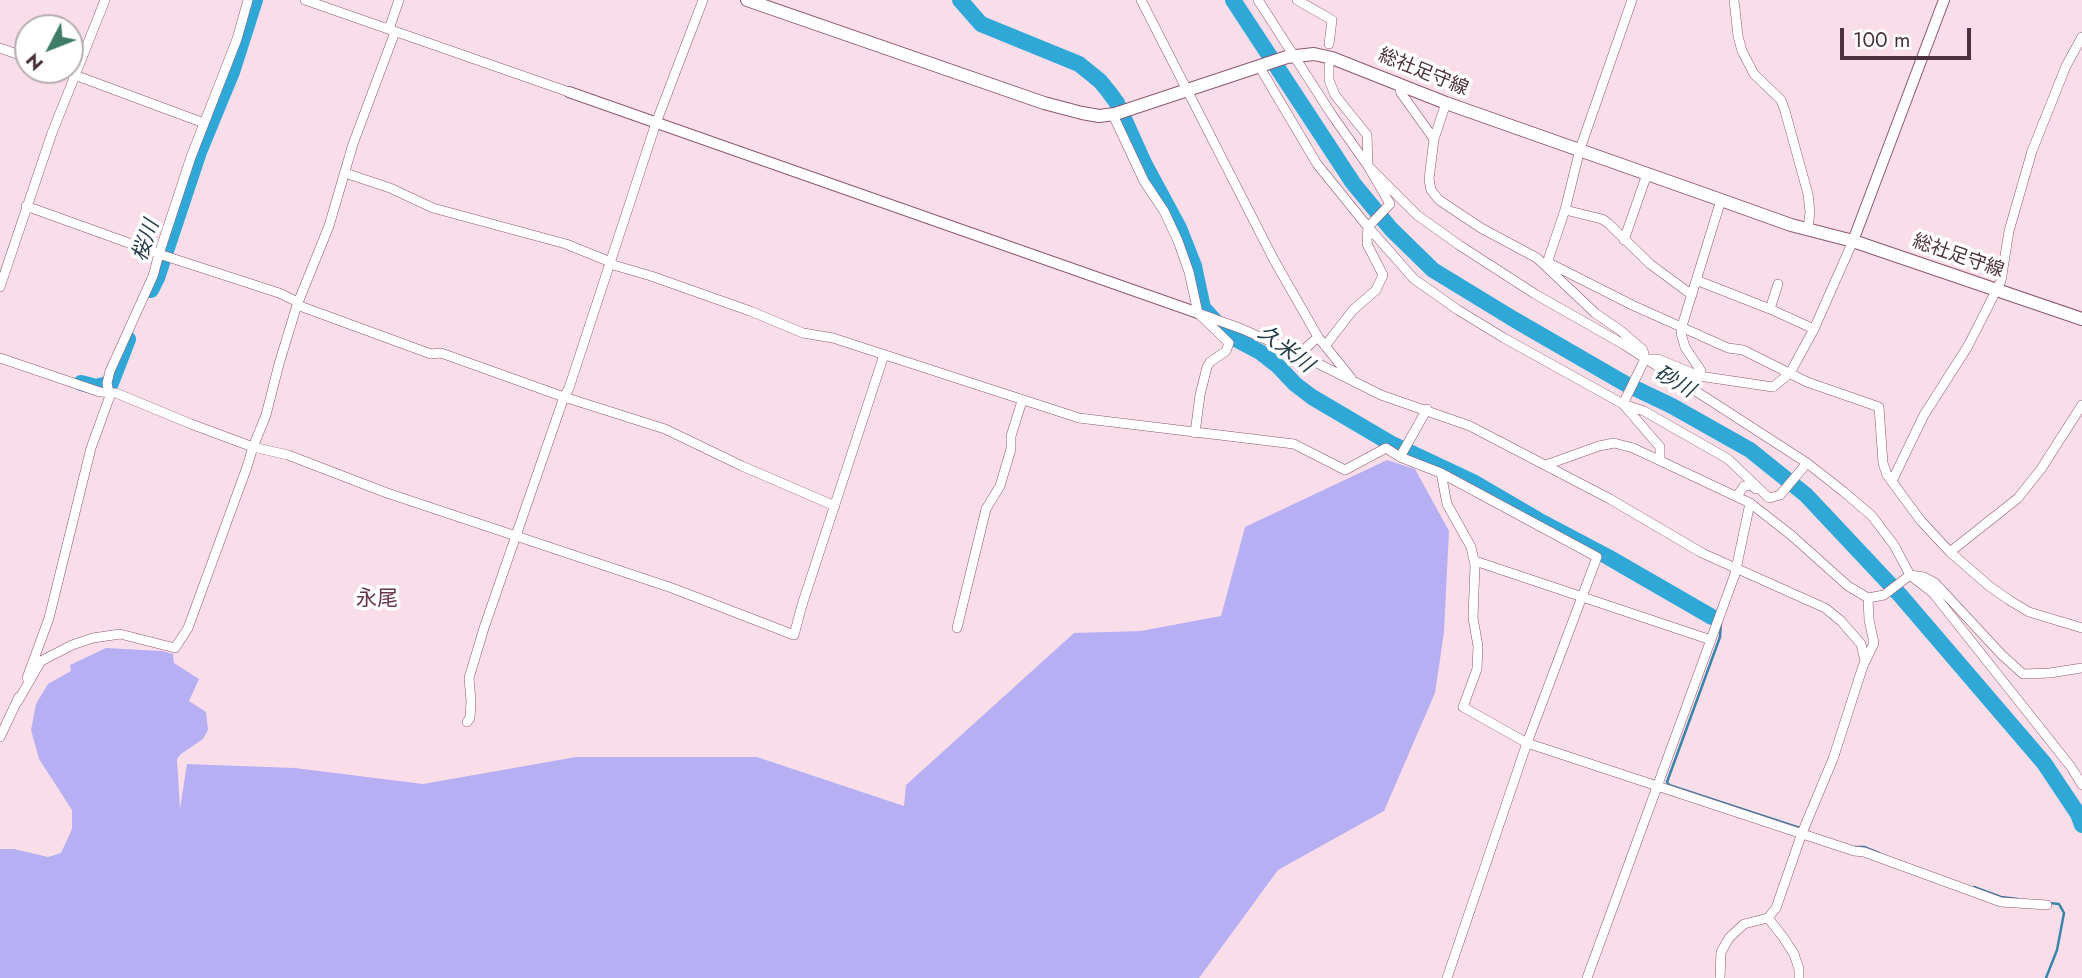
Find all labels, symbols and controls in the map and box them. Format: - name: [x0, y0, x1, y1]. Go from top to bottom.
- north arrow: [14, 14, 84, 84]
- scale bar: [1844, 14, 1975, 58]
- text: 100 m: [1853, 25, 1910, 55]
- street label: 総社足守線: [1375, 45, 1471, 101]
- text: N: [19, 47, 50, 77]
- water label: 桜川: [128, 217, 166, 265]
- street label: 総社足守線: [1909, 231, 2007, 283]
- water label: 久米川: [1252, 321, 1318, 379]
- water label: 砂川: [1650, 362, 1698, 404]
- district label: 永尾: [356, 587, 398, 613]

